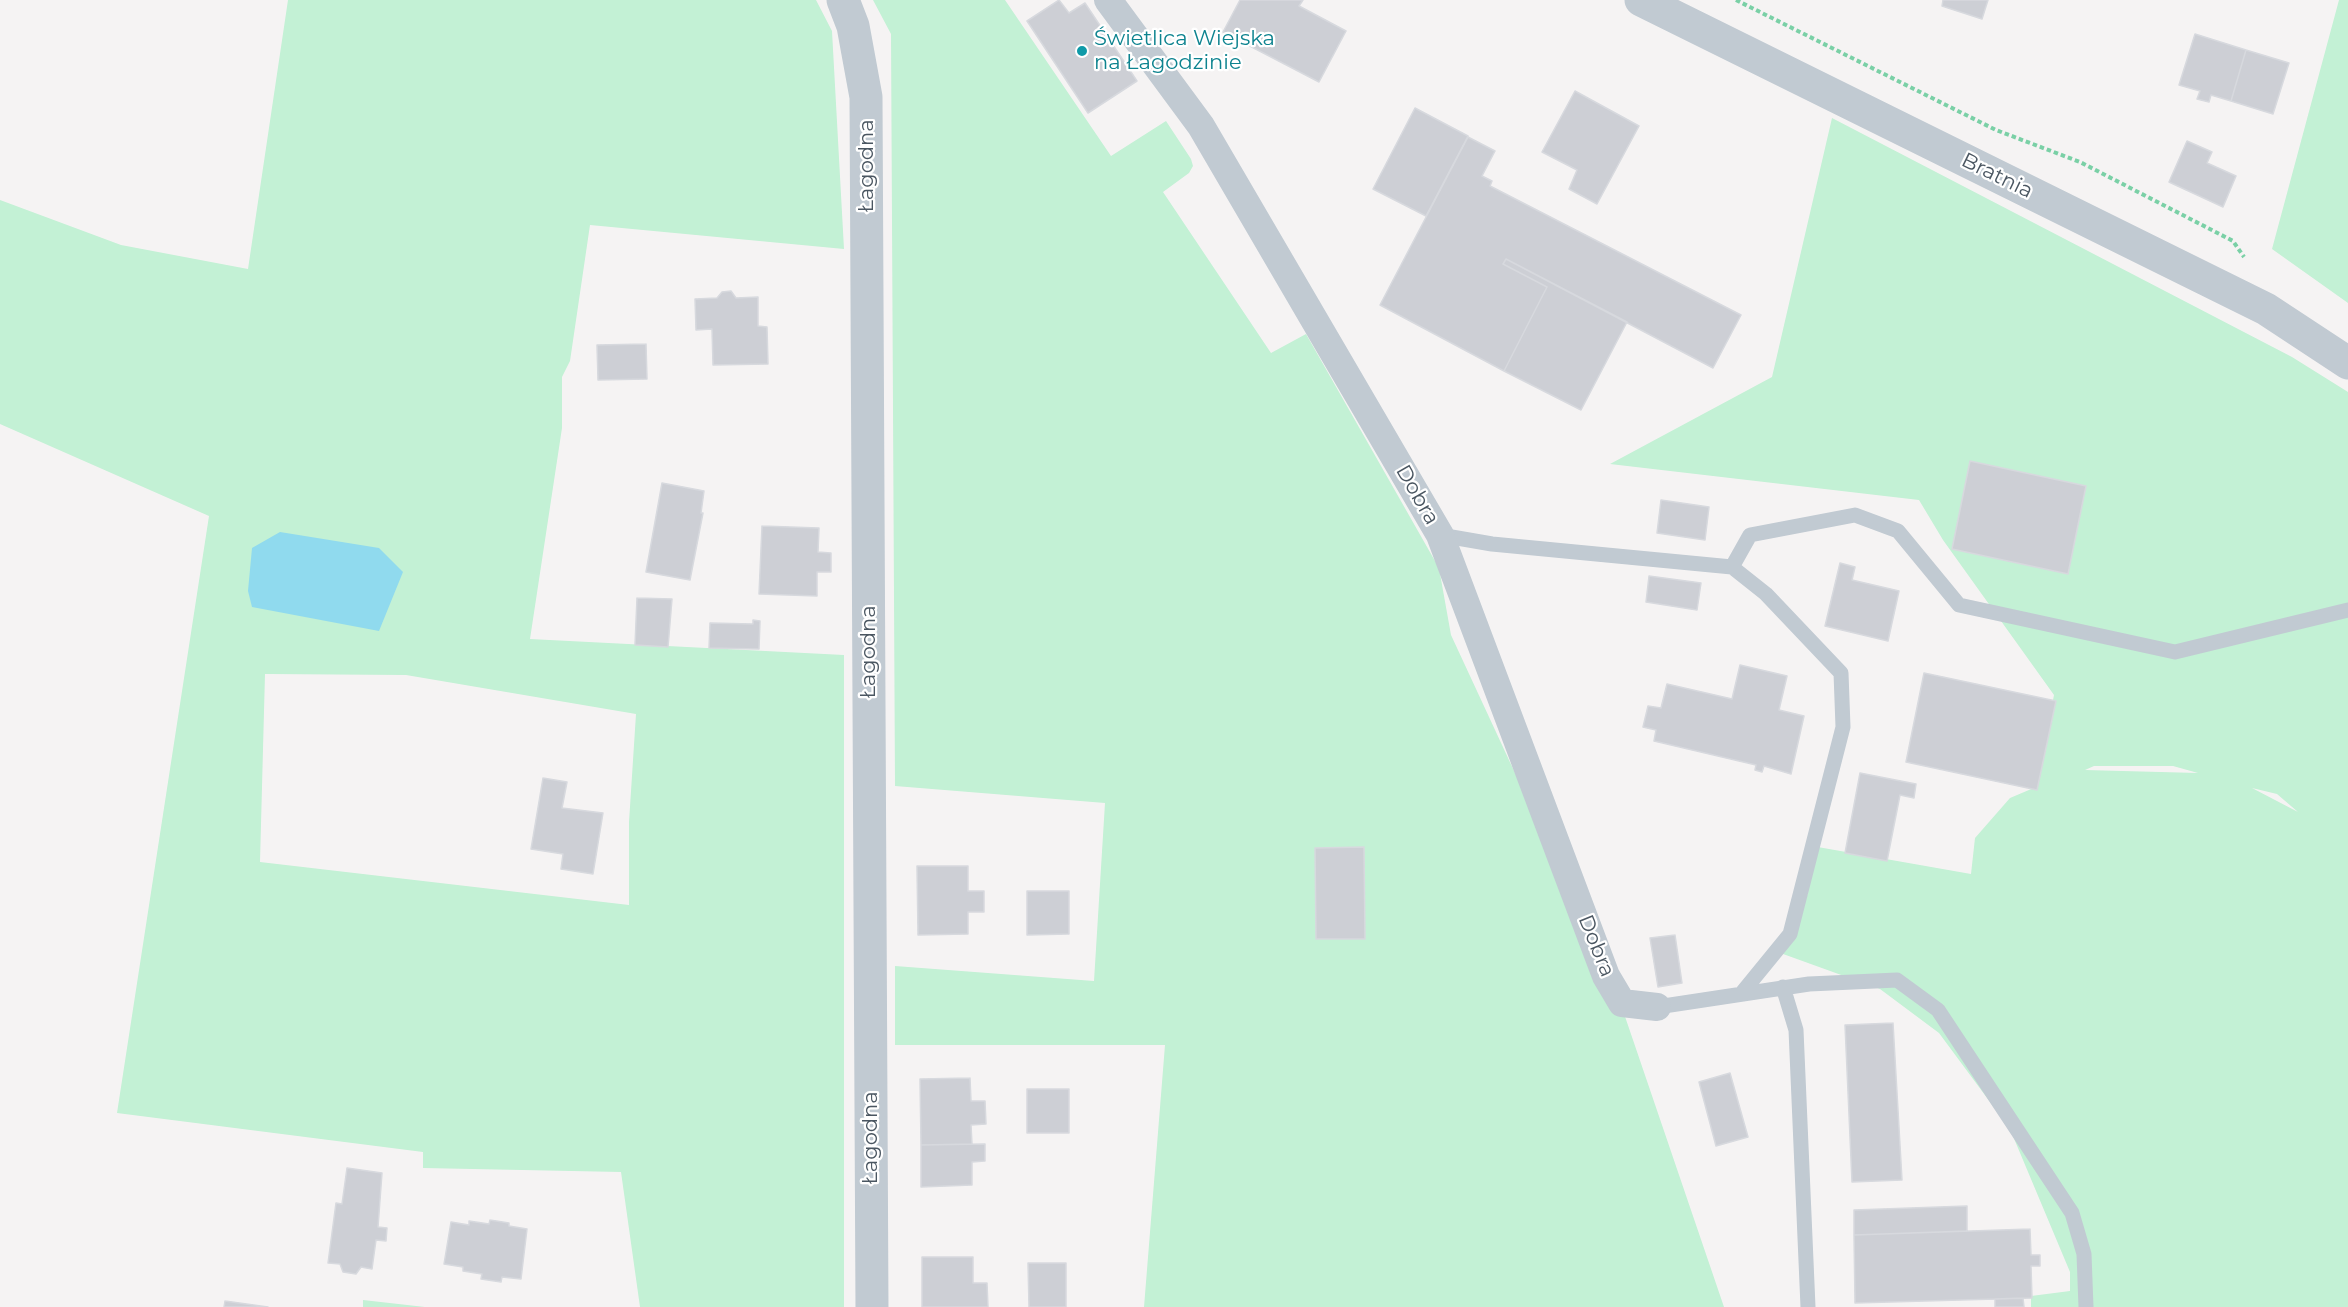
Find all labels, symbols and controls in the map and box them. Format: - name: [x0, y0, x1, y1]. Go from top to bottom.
- place label: Świetlica Wiejska na Łagodzinie: [1094, 26, 1275, 76]
- marker: Świetlica Wiejska na Łagodzinie: [1075, 44, 1089, 58]
- street label: Łagodna: [854, 119, 880, 213]
- street label: Bratnia: [1957, 148, 2037, 204]
- street label: Dobra: [1390, 461, 1444, 529]
- street label: Łagodna: [856, 605, 882, 699]
- street label: Dobra: [1572, 911, 1620, 981]
- street label: Łagodna: [858, 1091, 884, 1185]

